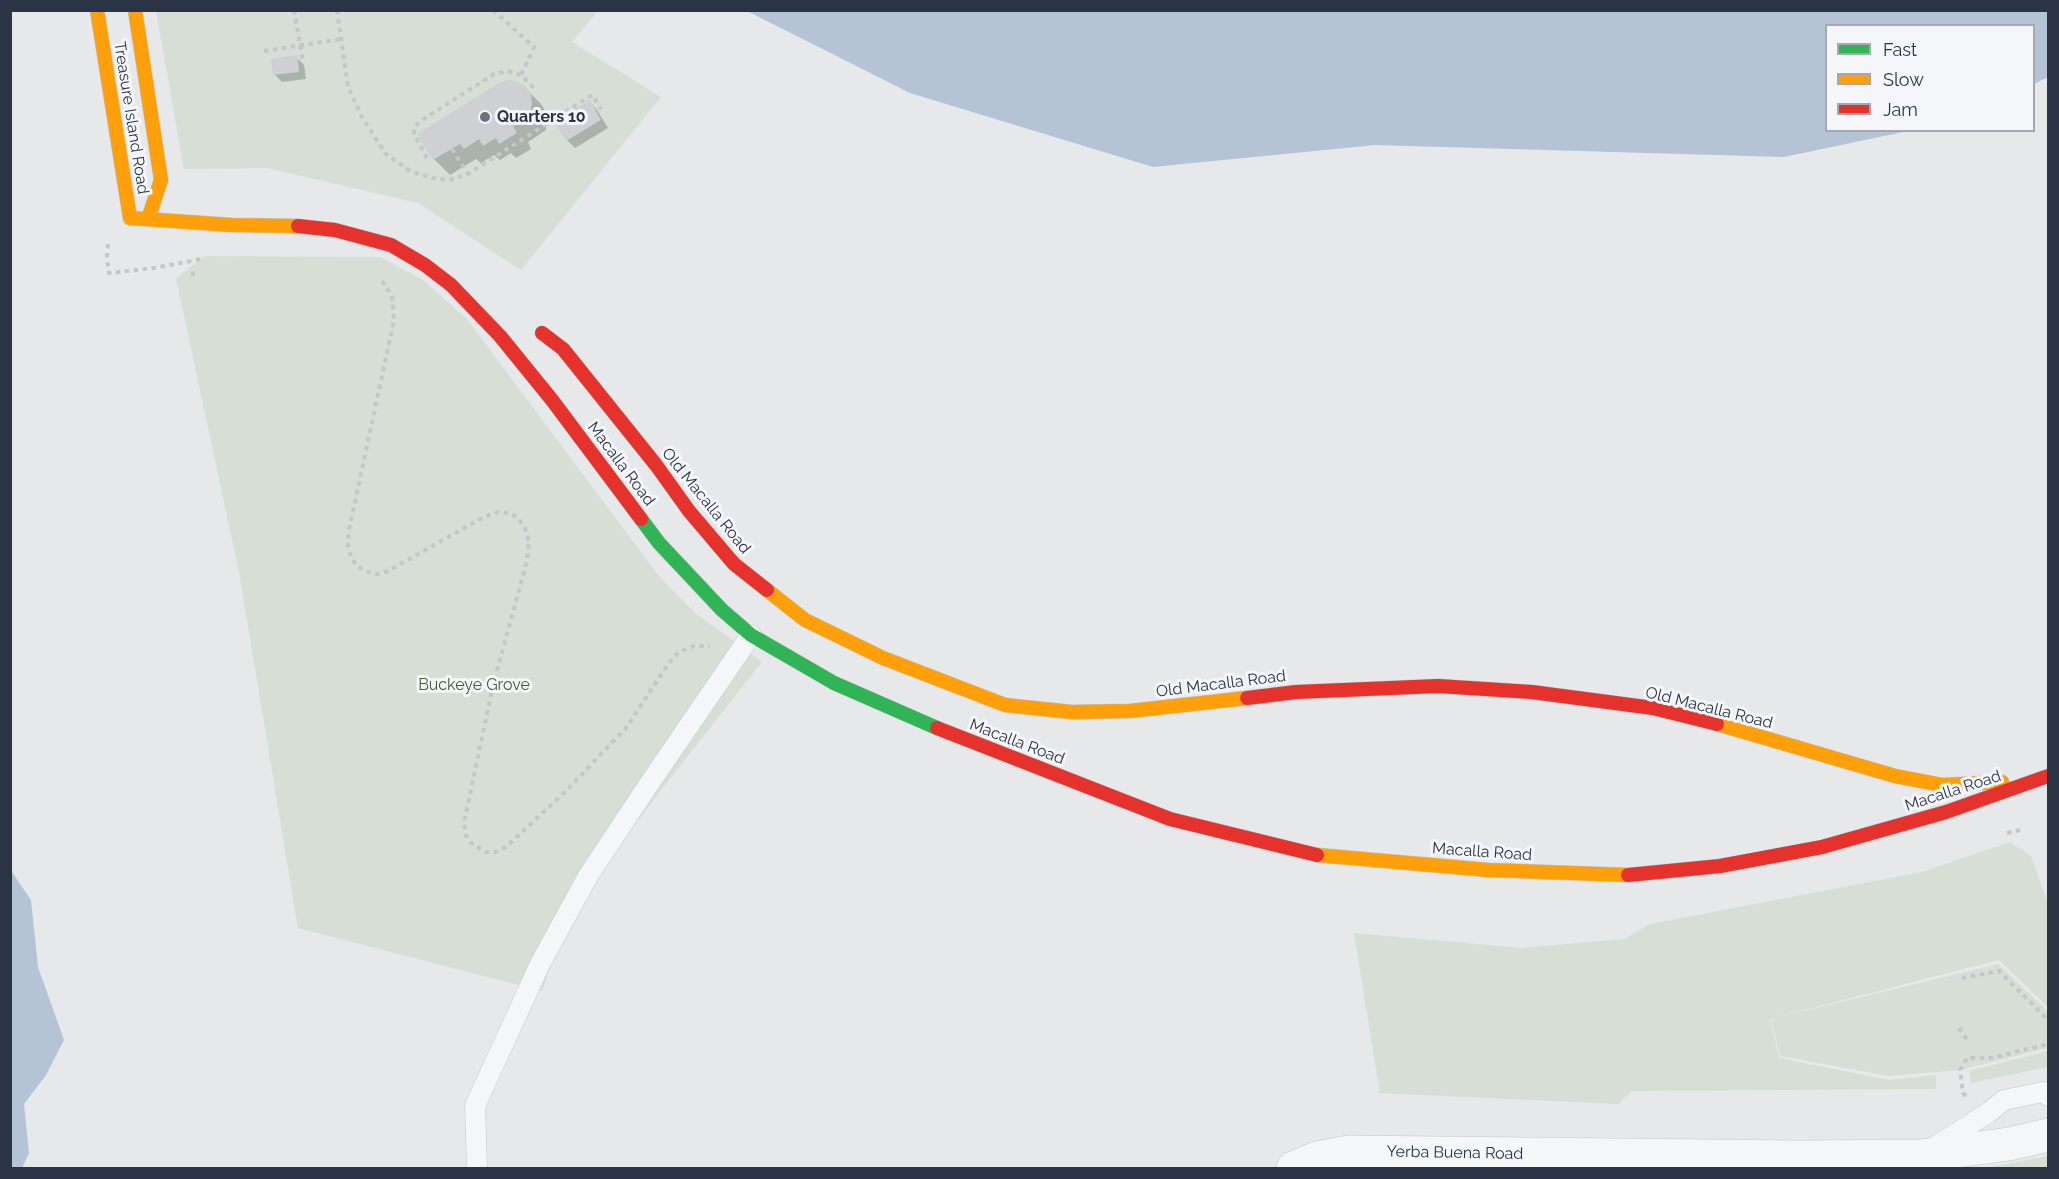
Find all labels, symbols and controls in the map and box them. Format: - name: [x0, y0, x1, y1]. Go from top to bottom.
- legend: [1825, 24, 2035, 132]
- text: Fast: [1883, 39, 1917, 60]
- street label: Treasure Island Road: [109, 40, 153, 196]
- text: Slow: [1883, 69, 1924, 90]
- text: Jam: [1883, 99, 1918, 120]
- place label: Quarters 10: [497, 107, 586, 127]
- marker: Quarters 10: [478, 110, 492, 124]
- street label: Macalla Road: [583, 418, 659, 510]
- street label: Old Macalla Road: [657, 444, 755, 558]
- street label: Old Macalla Road: [1155, 667, 1287, 701]
- park label: Buckeye Grove: [418, 675, 530, 695]
- street label: Old Macalla Road: [1643, 683, 1775, 733]
- street label: Macalla Road: [967, 715, 1067, 769]
- street label: Macalla Road: [1902, 766, 2004, 816]
- street label: Macalla Road: [1431, 839, 1533, 865]
- street label: Yerba Buena Road: [1386, 1142, 1524, 1164]

